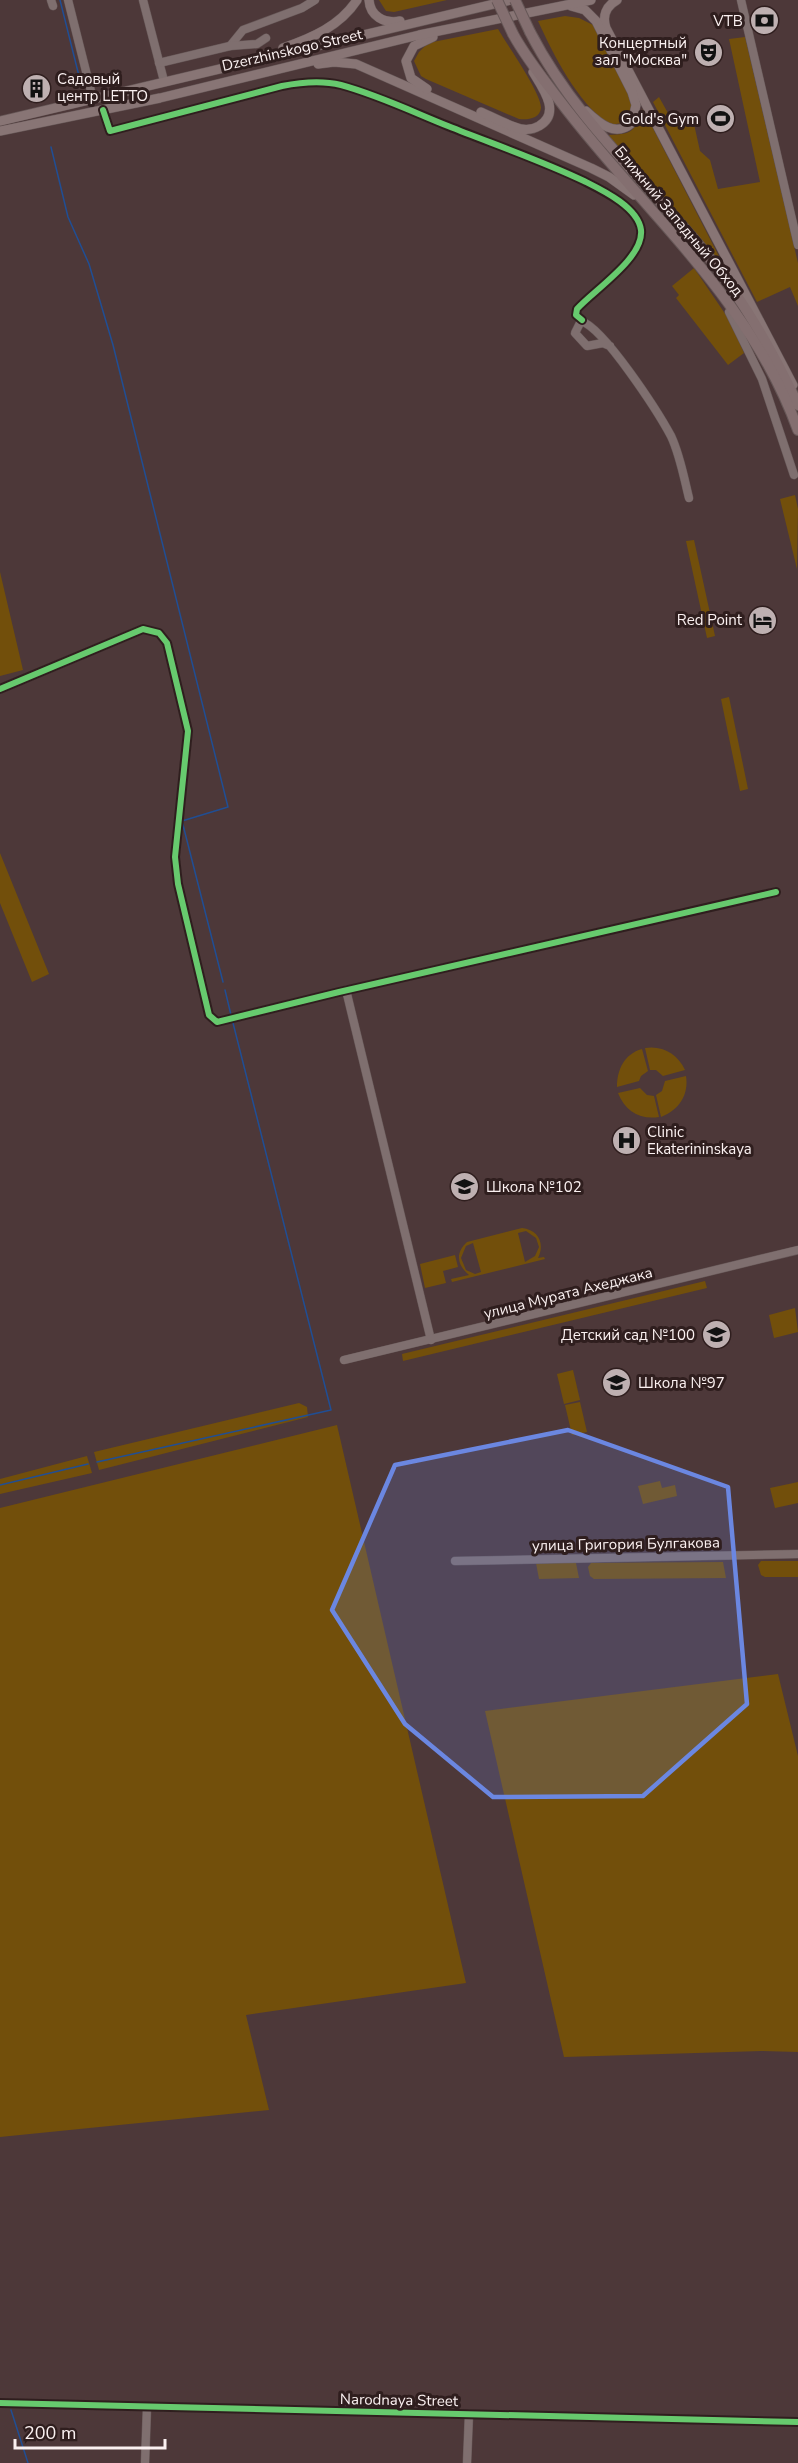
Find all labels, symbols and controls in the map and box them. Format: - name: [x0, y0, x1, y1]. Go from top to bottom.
- bank icon: VTB: [748, 5, 780, 37]
- place label: VTB: [712, 11, 743, 31]
- street label: Dzerzhinskogo Street: [220, 24, 365, 76]
- place label: Концертный зал "Москва": [595, 33, 687, 70]
- theatre icon: Концертный зал "Москва": [692, 36, 724, 68]
- place label: Садовый центр LETTO: [57, 69, 148, 106]
- building icon: Садовый центр LETTO: [20, 72, 52, 104]
- sports icon: Gold's Gym: [704, 103, 736, 135]
- place label: Gold's Gym: [621, 109, 699, 129]
- street label: Ближний Западный Обход: [610, 142, 748, 300]
- hotel icon: Red Point: [747, 604, 779, 636]
- place label: Red Point: [677, 610, 743, 630]
- place label: Clinic Ekaterininskaya: [647, 1122, 752, 1159]
- hospital icon: Clinic Ekaterininskaya: [610, 1125, 642, 1157]
- school or university icon: Школа №102: [449, 1171, 481, 1203]
- place label: Школа №102: [486, 1177, 582, 1197]
- street label: улица Мурата Ахеджака: [481, 1262, 655, 1324]
- school or university icon: Детский сад №100: [700, 1319, 732, 1351]
- place label: Детский сад №100: [561, 1325, 695, 1345]
- school or university icon: Школа №97: [601, 1367, 633, 1399]
- place label: Школа №97: [638, 1373, 725, 1393]
- street label: улица Григория Булгакова: [532, 1532, 720, 1556]
- street label: Narodnaya Street: [340, 2389, 459, 2411]
- scale bar: [15, 2412, 165, 2450]
- text: 200 m: [24, 2421, 76, 2445]

